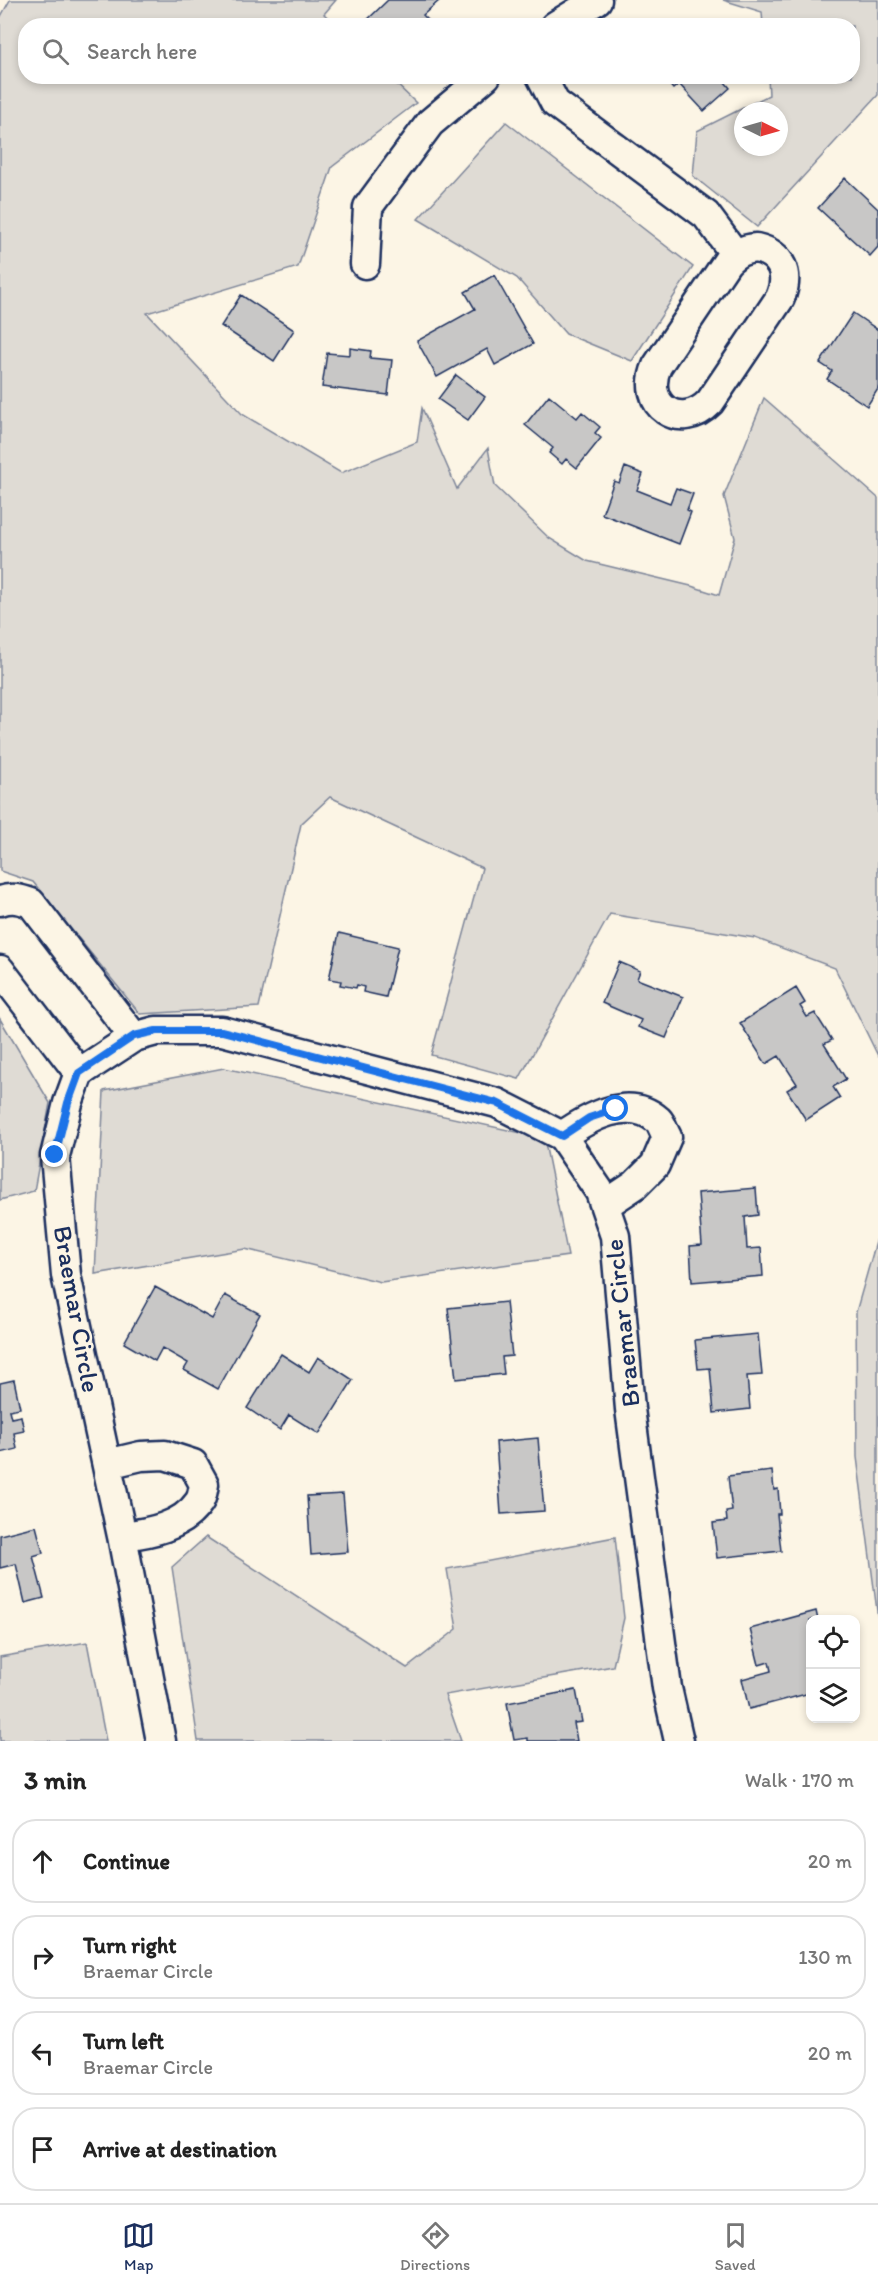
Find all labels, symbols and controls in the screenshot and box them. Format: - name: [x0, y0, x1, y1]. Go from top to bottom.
- search box: [18, 18, 860, 84]
- icon: search: [39, 35, 72, 68]
- text: Search here: [87, 38, 197, 65]
- north arrow: [734, 102, 788, 156]
- route start: [602, 1095, 628, 1121]
- route end: [41, 1141, 67, 1167]
- street label: Braemar Circle: [47, 1223, 107, 1395]
- street label: Braemar Circle: [597, 1237, 647, 1409]
- map controls: [806, 1615, 860, 1723]
- button: locate: [806, 1615, 860, 1669]
- button: layers: [806, 1669, 860, 1723]
- text: 3 min: [24, 1764, 86, 1796]
- text: Walk · 170 m: [745, 1768, 854, 1792]
- icon: ahead: [26, 1845, 59, 1878]
- text: Continue: [83, 1848, 170, 1875]
- text: 20 m: [808, 1849, 852, 1873]
- text: Turn right: [83, 1932, 177, 1959]
- icon: right: [26, 1941, 59, 1974]
- text: 130 m: [798, 1945, 852, 1969]
- text: Braemar Circle: [83, 1959, 213, 1983]
- text: Turn left: [83, 2028, 164, 2055]
- icon: left: [26, 2037, 59, 2070]
- text: 20 m: [808, 2041, 852, 2065]
- text: Braemar Circle: [83, 2055, 213, 2079]
- icon: arrive: [26, 2133, 59, 2166]
- text: Arrive at destination: [83, 2136, 277, 2163]
- tab: Map: [122, 2219, 155, 2274]
- tab: Directions: [400, 2219, 470, 2274]
- tab: Saved: [715, 2219, 756, 2274]

